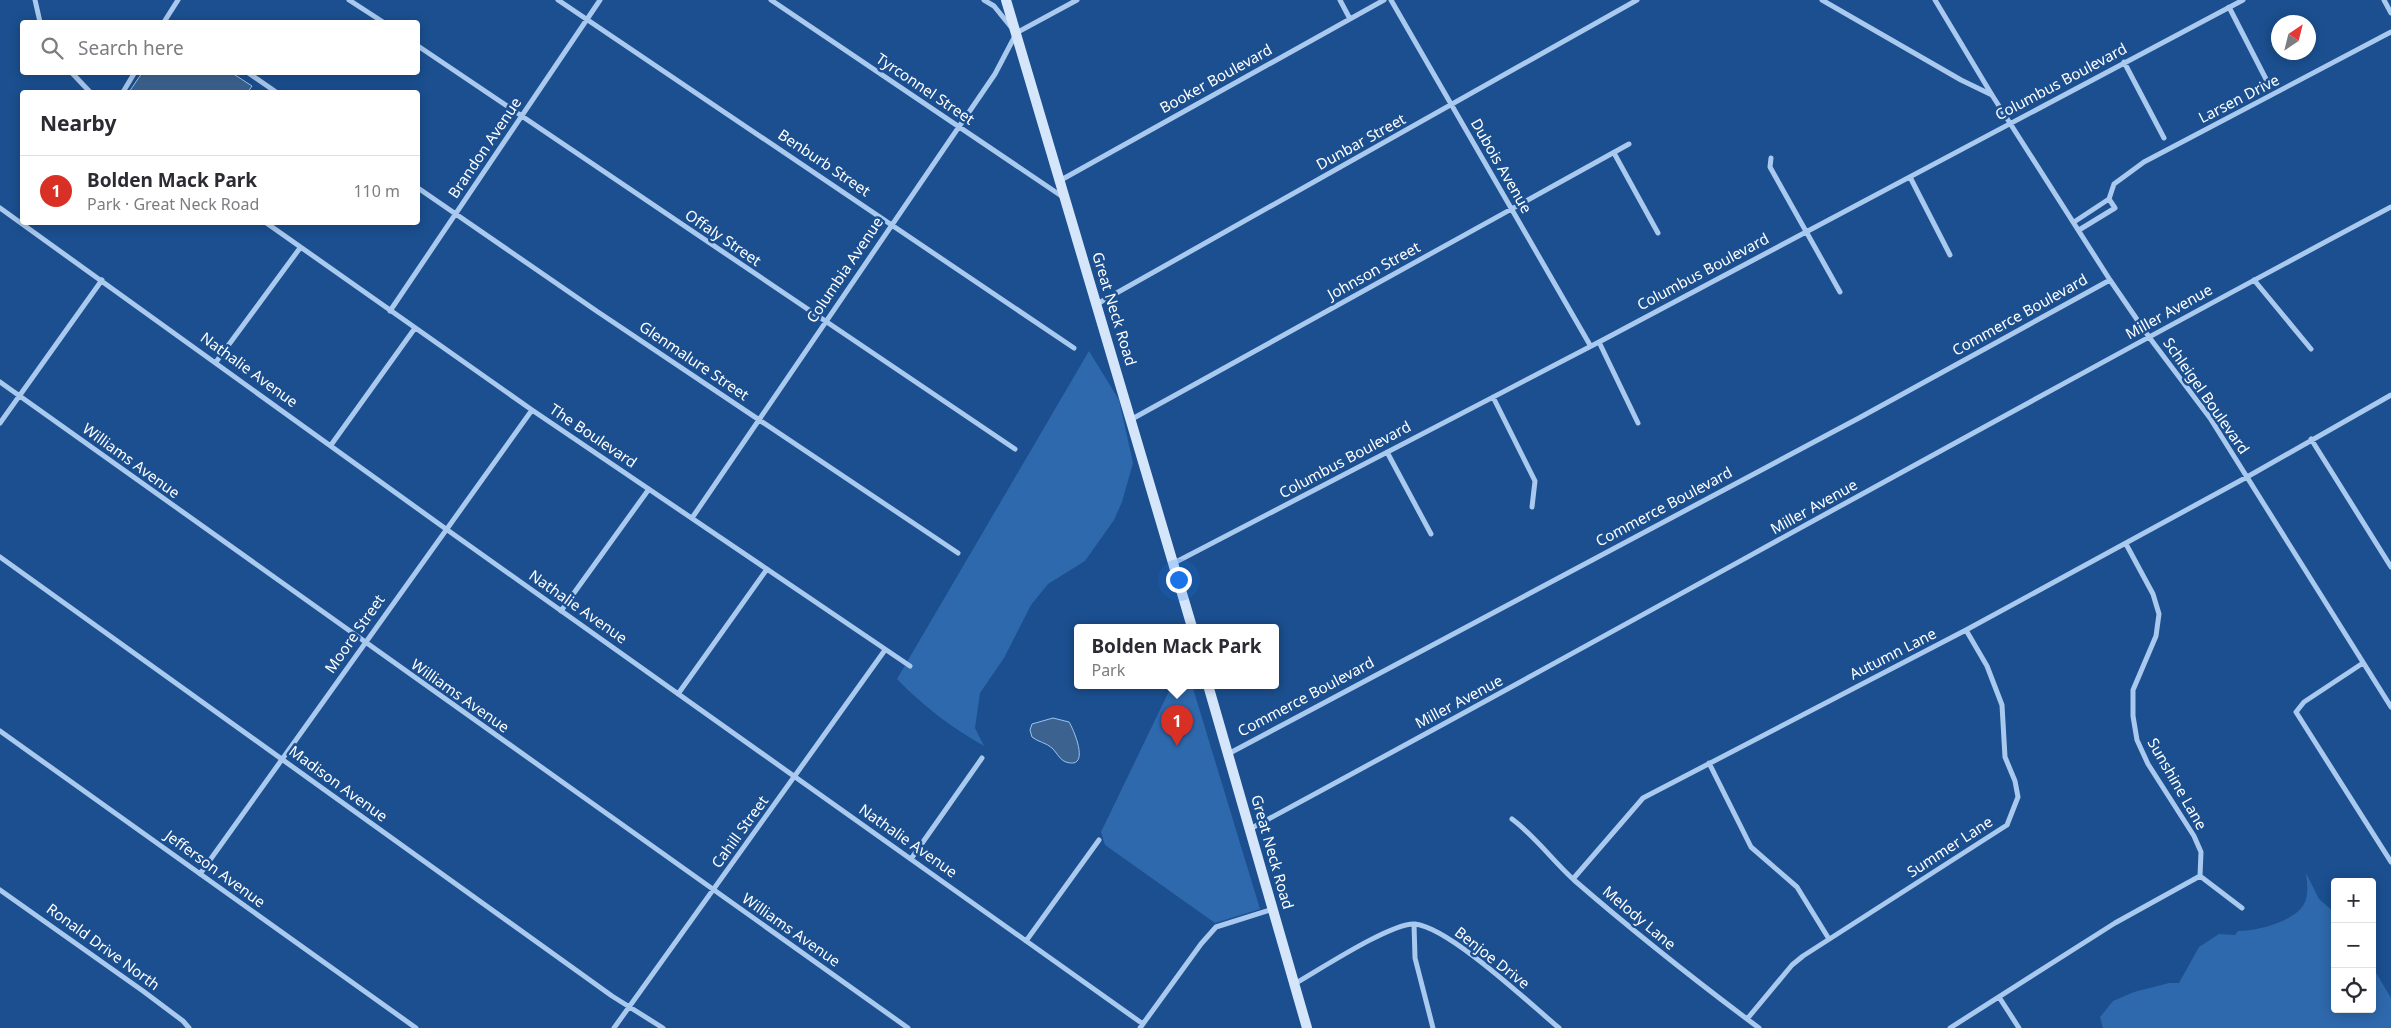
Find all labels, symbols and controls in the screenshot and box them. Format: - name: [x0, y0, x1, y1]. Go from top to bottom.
- north arrow: [2271, 15, 2316, 60]
- search box: [20, 20, 420, 75]
- icon: search: [38, 34, 66, 62]
- text: Search here: [78, 35, 184, 61]
- street label: Columbus Boulevard: [1991, 38, 2130, 124]
- street label: Booker Boulevard: [1156, 39, 1275, 117]
- street label: Tyrconnel Street: [872, 48, 979, 129]
- street label: Larsen Drive: [2195, 69, 2282, 127]
- street label: Brandon Avenue: [443, 93, 525, 202]
- street label: Dunbar Street: [1312, 108, 1409, 174]
- text: Nearby: [40, 109, 116, 137]
- street label: Dubois Avenue: [1467, 115, 1537, 216]
- street label: Benburb Street: [775, 124, 875, 201]
- text: Bolden Mack Park: [87, 167, 257, 193]
- text: 1: [51, 180, 61, 202]
- text: 110 m: [353, 180, 400, 202]
- text: Park · Great Neck Road: [87, 193, 259, 215]
- street label: Offaly Street: [682, 204, 766, 270]
- street label: Columbia Avenue: [801, 213, 887, 326]
- street label: Columbus Boulevard: [1633, 228, 1772, 314]
- street label: Johnson Street: [1322, 236, 1424, 305]
- street label: Great Neck Road: [1088, 249, 1142, 368]
- street label: Commerce Boulevard: [1948, 269, 2091, 360]
- street label: Miller Avenue: [2121, 279, 2216, 343]
- street label: Glenmalure Street: [636, 316, 754, 405]
- street label: Nathalie Avenue: [197, 327, 302, 411]
- street label: Schleigel Boulevard: [2159, 333, 2254, 458]
- street label: The Boulevard: [546, 399, 641, 472]
- street label: Columbus Boulevard: [1275, 416, 1414, 502]
- street label: Williams Avenue: [79, 418, 184, 502]
- street label: Commerce Boulevard: [1592, 462, 1735, 551]
- street label: Miller Avenue: [1766, 474, 1861, 538]
- street label: Nathalie Avenue: [525, 565, 632, 648]
- your location: [1166, 567, 1192, 593]
- street label: Moore Street: [320, 590, 389, 677]
- street label: Autumn Lane: [1846, 623, 1939, 684]
- popup: [1074, 624, 1279, 689]
- text: Bolden Mack Park: [1091, 633, 1262, 659]
- street label: Commerce Boulevard: [1234, 652, 1377, 741]
- street label: Williams Avenue: [407, 654, 514, 737]
- text: Park: [1091, 659, 1125, 681]
- street label: Miller Avenue: [1411, 670, 1506, 733]
- pin: 1: [1161, 705, 1193, 746]
- street label: Sunshine Lane: [2144, 734, 2212, 833]
- street label: Madison Avenue: [285, 741, 392, 826]
- street label: Cahill Street: [706, 791, 772, 871]
- street label: Great Neck Road: [1247, 792, 1299, 911]
- street label: Nathalie Avenue: [855, 799, 962, 882]
- street label: Summer Lane: [1903, 811, 1996, 881]
- street label: Jefferson Avenue: [160, 824, 270, 911]
- map controls: [2331, 878, 2376, 1013]
- button: +: [2331, 878, 2376, 923]
- street label: Melody Lane: [1599, 881, 1680, 954]
- street label: Williams Avenue: [738, 888, 845, 971]
- street label: Ronald Drive North: [43, 898, 164, 994]
- street label: Benjoe Drive: [1451, 922, 1534, 993]
- button: −: [2331, 923, 2376, 968]
- button: locate: [2331, 968, 2376, 1013]

